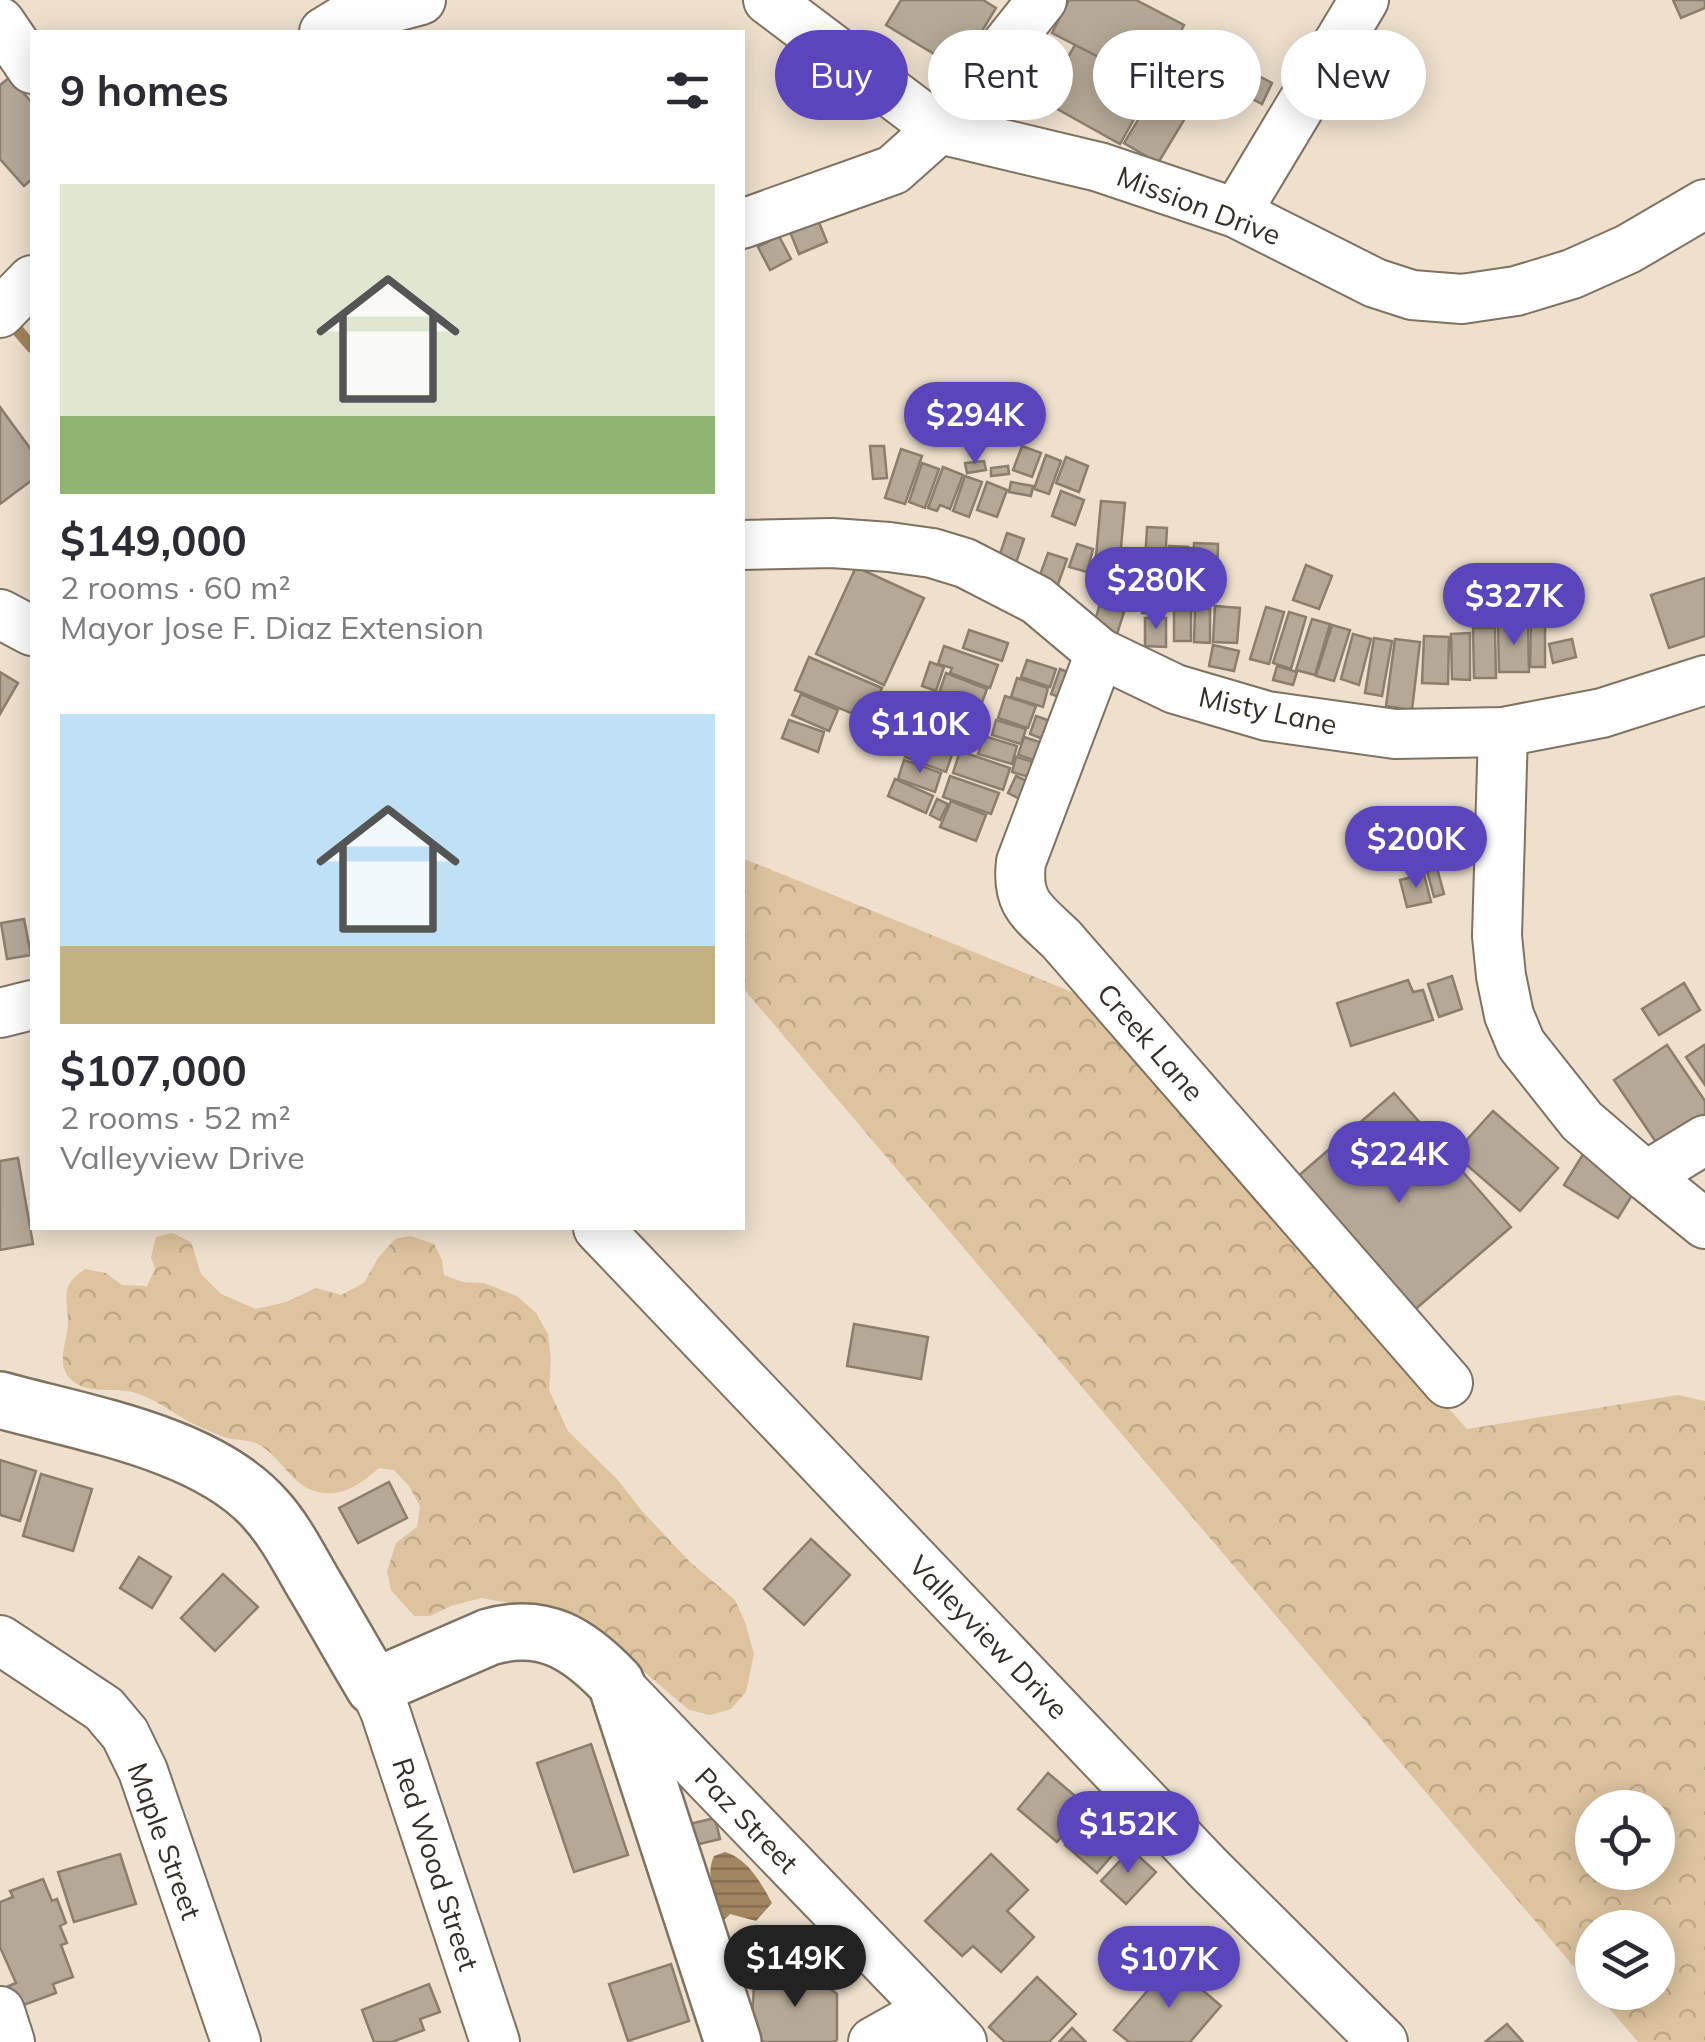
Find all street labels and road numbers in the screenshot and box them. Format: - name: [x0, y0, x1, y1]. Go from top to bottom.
- street label: Mission Drive: [1112, 158, 1286, 252]
- street label: Misty Lane: [1196, 678, 1340, 742]
- street label: Creek Lane: [1090, 976, 1212, 1108]
- street label: Valleyview Drive: [902, 1548, 1076, 1726]
- street label: Red Wood Street: [385, 1753, 487, 1975]
- street label: Maple Street: [120, 1758, 210, 1924]
- street label: Paz Street: [688, 1760, 806, 1880]

